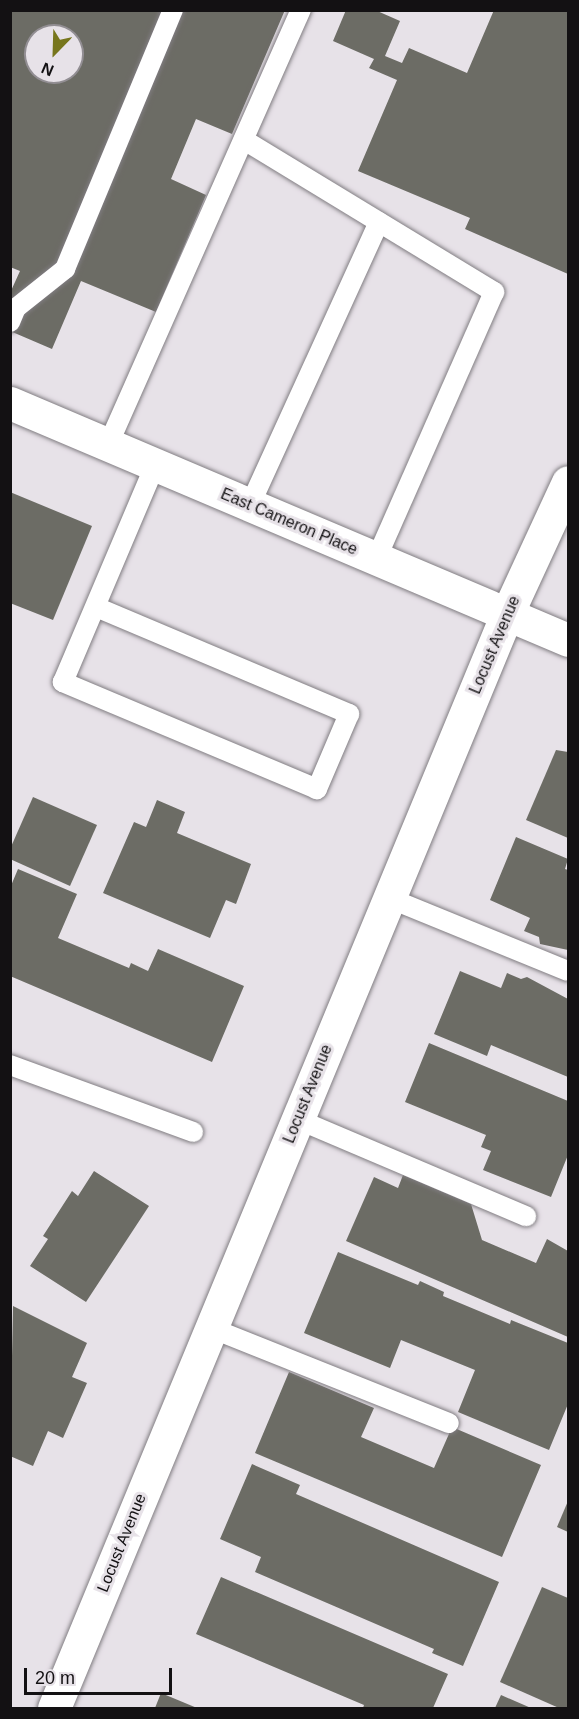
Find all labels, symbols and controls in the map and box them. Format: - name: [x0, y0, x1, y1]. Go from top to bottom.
- north arrow: [24, 24, 84, 84]
- text: N: [39, 59, 56, 79]
- street label: East Cameron Place: [218, 484, 360, 560]
- street label: Locust Avenue: [466, 593, 524, 697]
- street label: Locust Avenue: [279, 1041, 337, 1147]
- street label: Locust Avenue: [93, 1490, 151, 1596]
- scale bar: [27, 1656, 176, 1694]
- text: 20 m: [35, 1668, 75, 1688]

